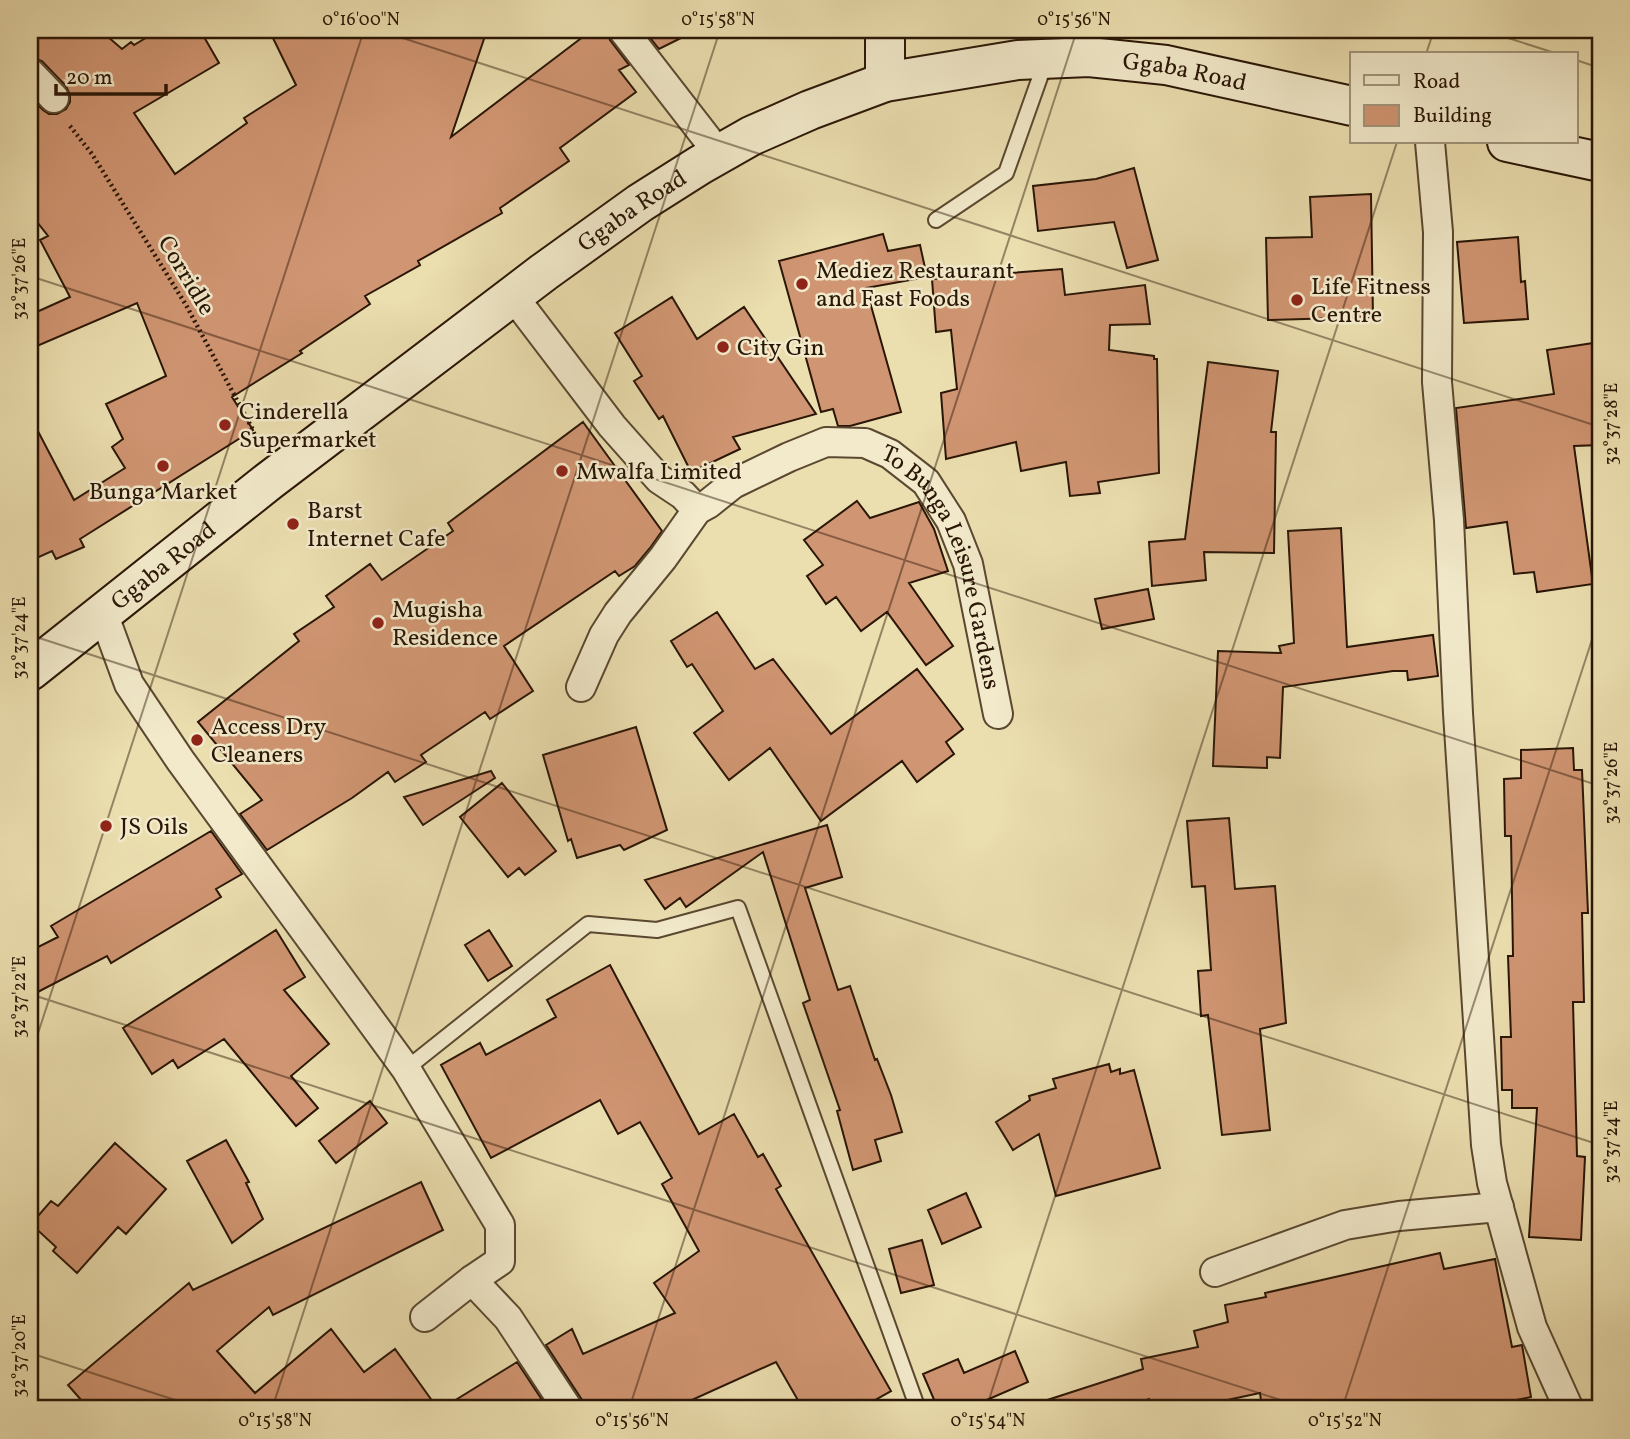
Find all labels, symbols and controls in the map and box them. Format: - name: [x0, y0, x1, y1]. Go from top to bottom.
- text: 0°16'00"N: [322, 8, 400, 33]
- text: 0°15'58"N: [681, 8, 755, 33]
- text: 0°15'56"N: [1037, 8, 1111, 33]
- street label: Ggaba Road: [1121, 46, 1250, 101]
- scale bar: [56, 52, 166, 96]
- legend: [1350, 52, 1578, 144]
- text: 20 m: [66, 64, 112, 93]
- text: Road: [1413, 68, 1460, 97]
- text: Building: [1413, 102, 1492, 131]
- street label: Ggaba Road: [571, 163, 694, 262]
- street label: Corridle: [148, 230, 222, 322]
- text: 32°37'26"E: [8, 238, 33, 320]
- place label: Mediez Restaurant and Fast Foods: [816, 255, 1014, 317]
- place label: Life Fitness Centre: [1311, 271, 1431, 333]
- marker: Mediez Restaurant and Fast Foods: [794, 276, 810, 292]
- marker: Life Fitness Centre: [1289, 292, 1305, 308]
- place label: City Gin: [737, 332, 824, 366]
- marker: City Gin: [715, 339, 731, 355]
- text: 32°37'28"E: [1600, 383, 1625, 465]
- place label: Cinderella Supermarket: [239, 396, 377, 458]
- marker: Cinderella Supermarket: [217, 417, 233, 433]
- street label: To Bunga Leisure Gardens: [876, 437, 1008, 693]
- place label: Mwalfa Limited: [576, 456, 742, 490]
- marker: Bunga Market: [155, 458, 171, 474]
- marker: Mwalfa Limited: [554, 463, 570, 479]
- place label: Bunga Market: [89, 476, 237, 510]
- place label: Barst Internet Cafe: [307, 495, 446, 557]
- street label: Ggaba Road: [104, 514, 224, 619]
- marker: Barst Internet Cafe: [285, 516, 301, 532]
- place label: Mugisha Residence: [392, 594, 498, 656]
- text: 32°37'24"E: [8, 596, 33, 679]
- marker: Mugisha Residence: [370, 615, 386, 631]
- place label: Access Dry Cleaners: [211, 711, 326, 773]
- marker: Access Dry Cleaners: [189, 732, 205, 748]
- text: 32°37'26"E: [1600, 742, 1625, 824]
- place label: JS Oils: [120, 811, 188, 845]
- marker: JS Oils: [98, 818, 114, 834]
- text: 32°37'22"E: [8, 956, 33, 1038]
- text: 32°37'24"E: [1600, 1100, 1625, 1183]
- text: 32°37'20"E: [8, 1314, 33, 1398]
- text: 0°15'58"N: [238, 1409, 312, 1434]
- text: 0°15'56"N: [595, 1409, 669, 1434]
- text: 0°15'54"N: [951, 1409, 1025, 1434]
- text: 0°15'52"N: [1308, 1409, 1382, 1434]

